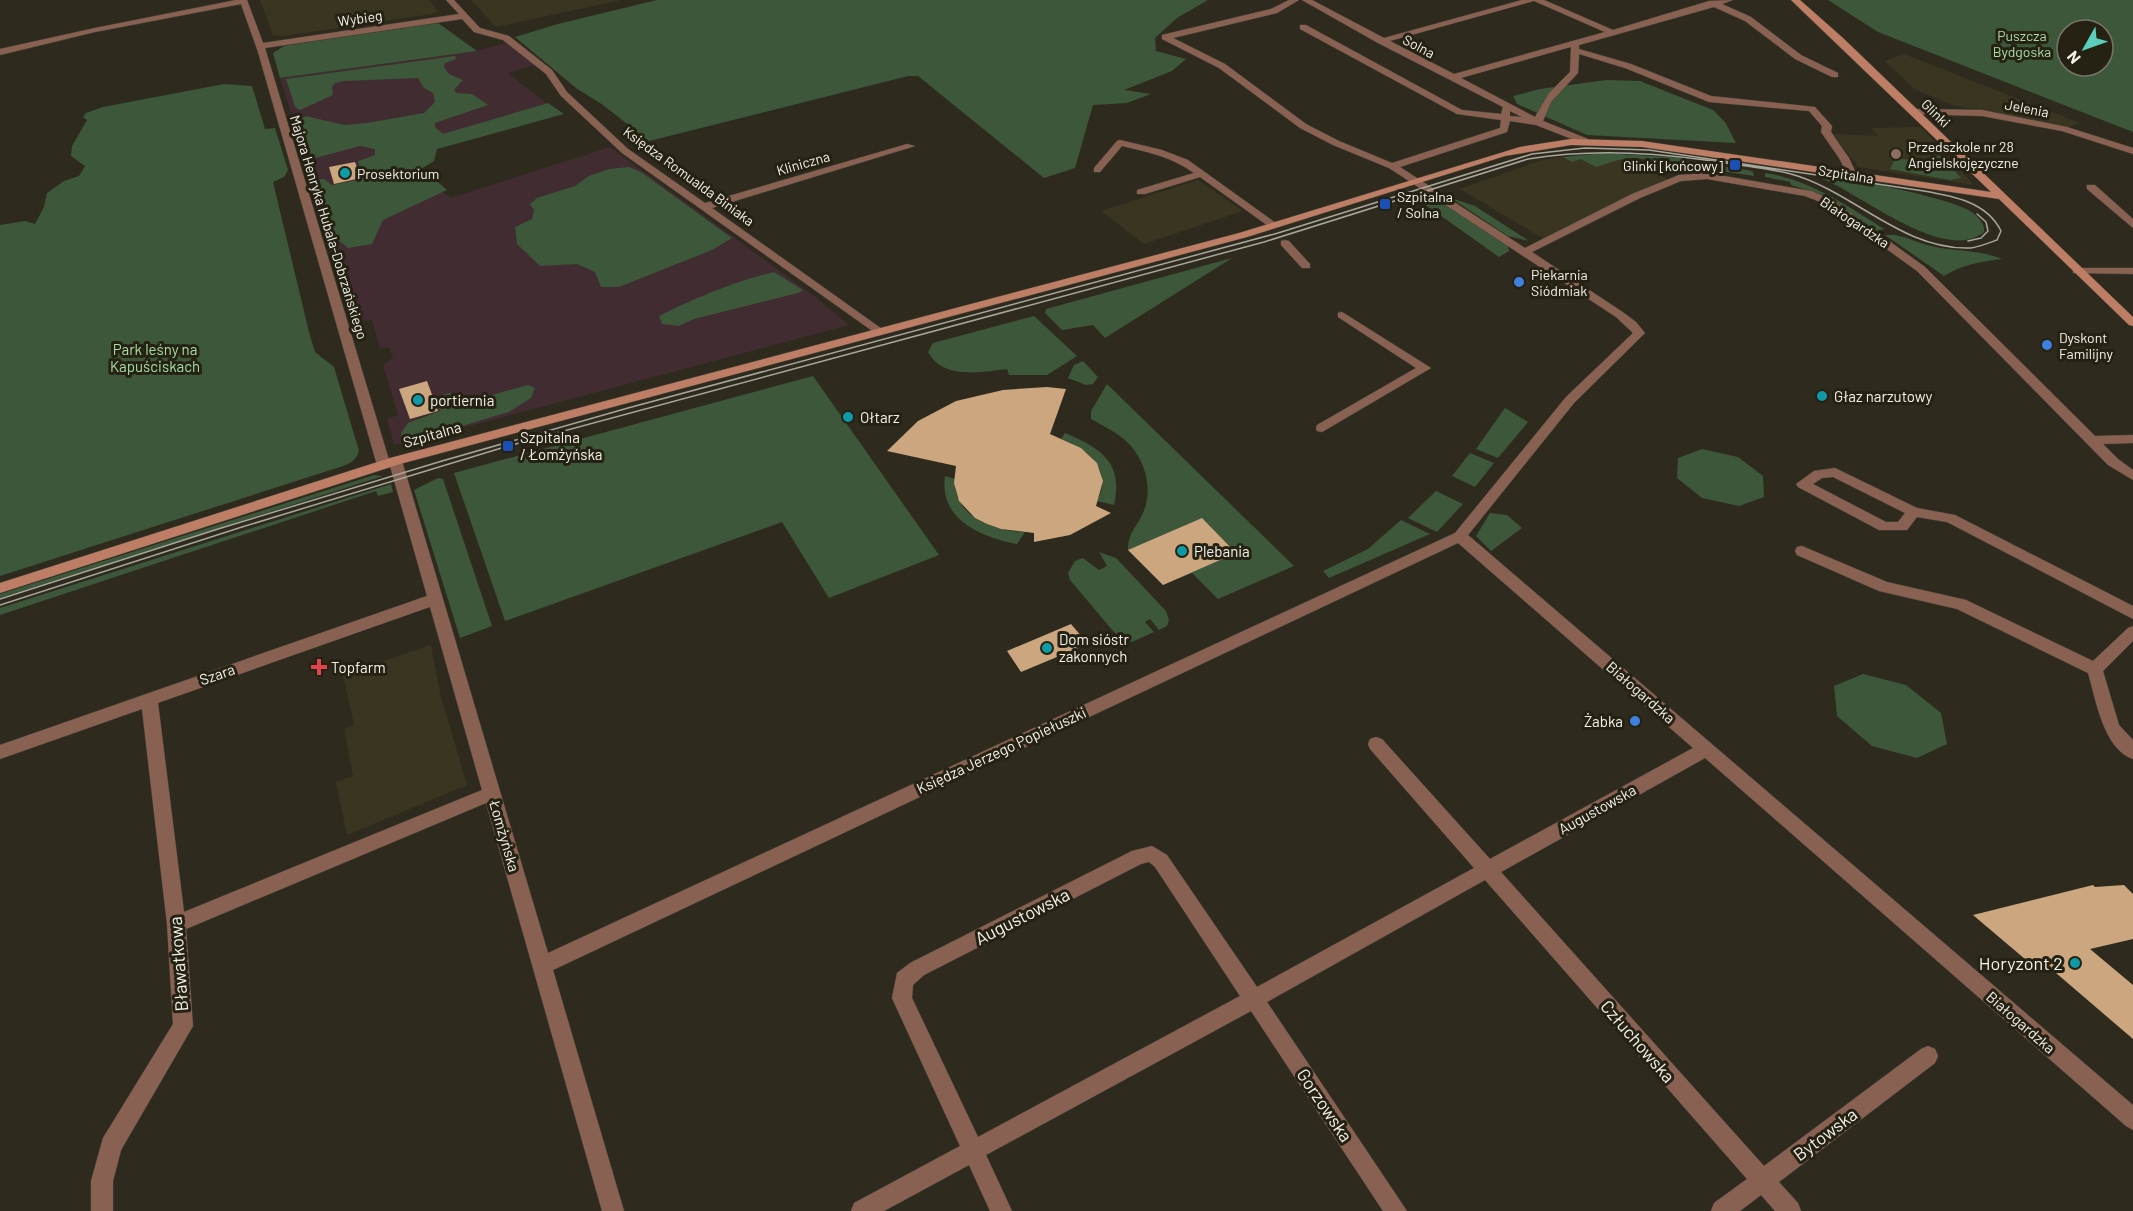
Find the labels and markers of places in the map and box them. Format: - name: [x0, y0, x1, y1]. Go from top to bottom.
- place label: Przedszkole nr 28 Angielskojęzyczne: [1908, 138, 2019, 171]
- marker: Przedszkole nr 28 Angielskojęzyczne: [1889, 147, 1903, 161]
- place label: Glinki [końcowy]: [1623, 157, 1723, 174]
- marker: Glinki [końcowy]: [1728, 158, 1742, 172]
- place label: Prosektorium: [357, 165, 439, 182]
- marker: Prosektorium: [338, 166, 352, 180]
- place label: Szpitalna / Solna: [1397, 188, 1453, 221]
- marker: Szpitalna / Solna: [1378, 197, 1392, 211]
- place label: Piekarnia Siódmiak: [1531, 266, 1588, 299]
- marker: Piekarnia Siódmiak: [1512, 275, 1526, 289]
- place label: Dyskont Familijny: [2059, 329, 2113, 362]
- marker: Dyskont Familijny: [2040, 338, 2054, 352]
- place label: Głaz narzutowy: [1834, 387, 1933, 405]
- marker: Głaz narzutowy: [1815, 389, 1829, 403]
- place label: portiernia: [430, 391, 494, 409]
- marker: portiernia: [411, 393, 425, 407]
- place label: Ołtarz: [860, 408, 900, 426]
- marker: Ołtarz: [841, 410, 855, 424]
- place label: Szpitalna / Łomżyńska: [520, 428, 603, 463]
- marker: Szpitalna / Łomżyńska: [501, 439, 515, 453]
- place label: Plebania: [1194, 542, 1250, 560]
- marker: Plebania: [1175, 544, 1189, 558]
- place label: Dom sióstr zakonnych: [1059, 630, 1130, 665]
- marker: Dom sióstr zakonnych: [1040, 641, 1054, 655]
- place label: Topfarm: [331, 658, 386, 676]
- marker: Topfarm: [312, 660, 326, 674]
- place label: Żabka: [1584, 712, 1623, 730]
- marker: Żabka: [1628, 714, 1642, 728]
- place label: Horyzont 2: [1979, 952, 2063, 974]
- marker: Horyzont 2: [2068, 956, 2082, 970]

